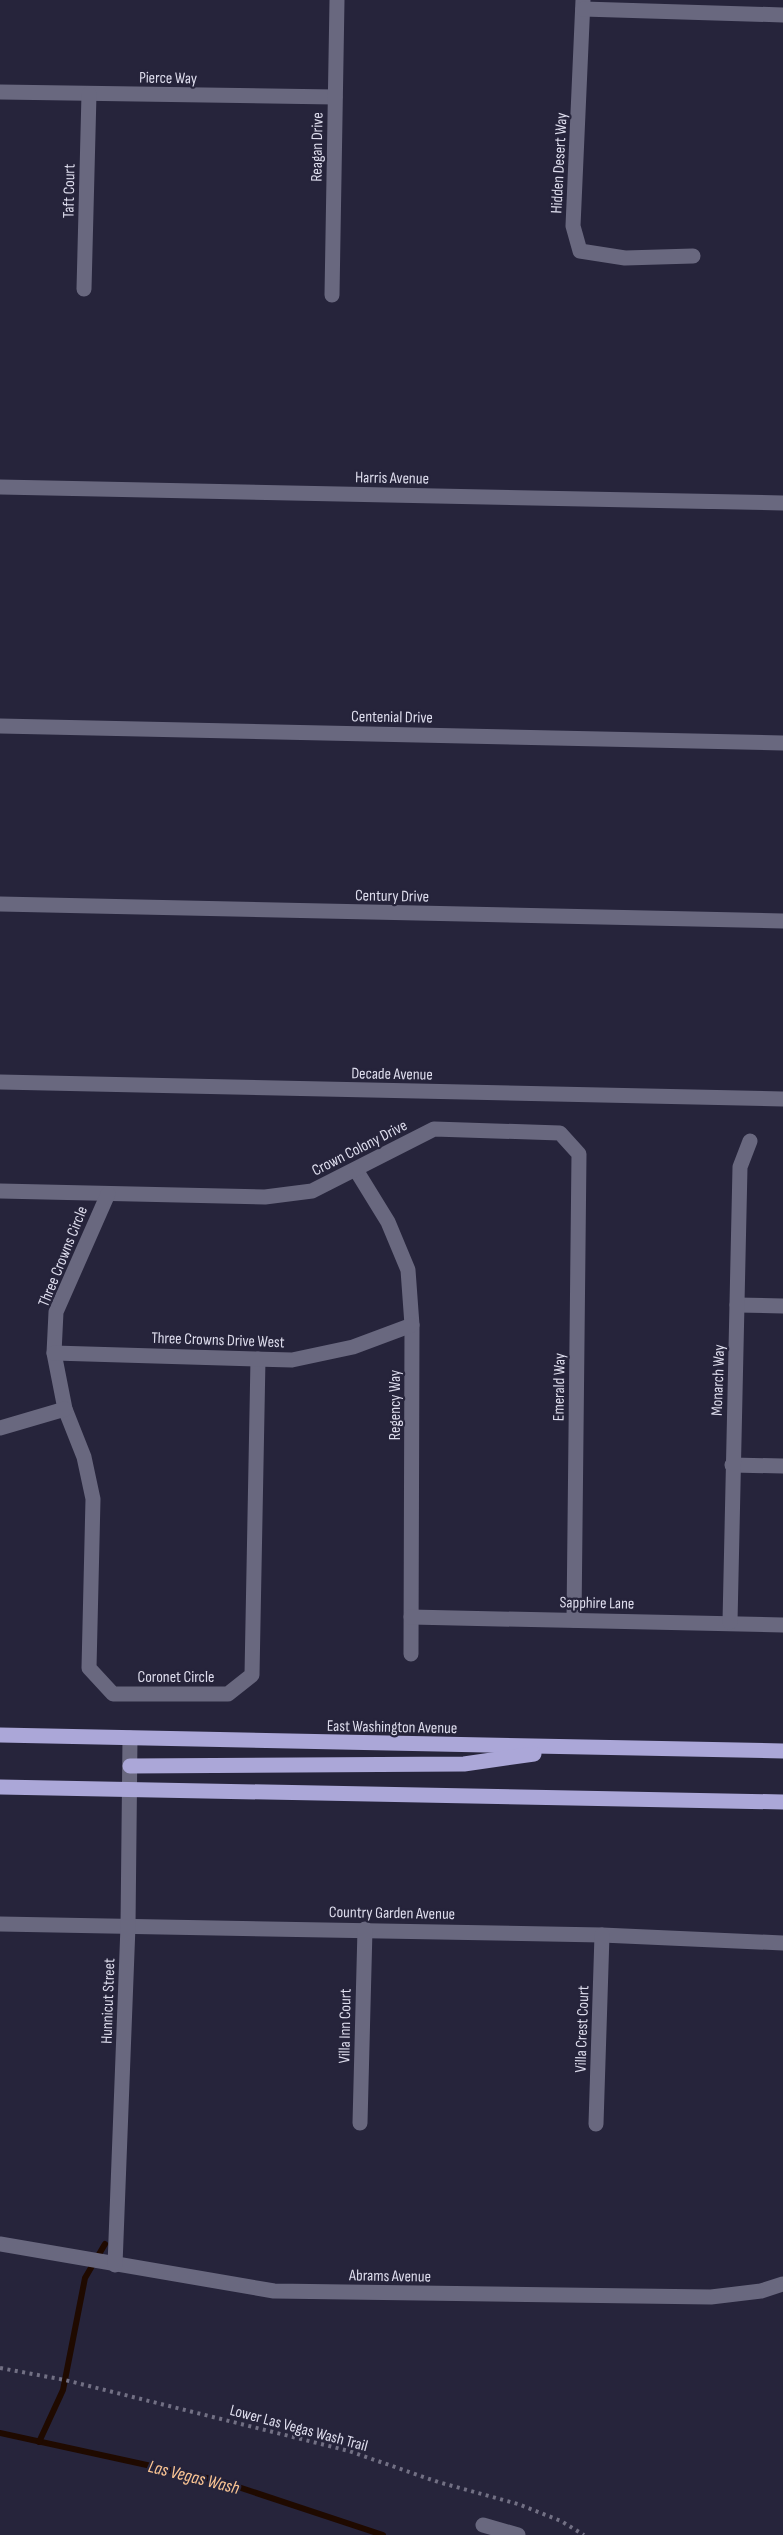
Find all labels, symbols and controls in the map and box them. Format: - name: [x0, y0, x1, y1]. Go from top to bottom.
- street label: Pierce Way: [139, 68, 197, 89]
- street label: Reagan Drive: [307, 112, 328, 182]
- street label: Hidden Desert Way: [547, 112, 572, 214]
- street label: Taft Court: [60, 164, 79, 218]
- street label: Harris Avenue: [355, 468, 429, 489]
- street label: Centenial Drive: [351, 707, 433, 728]
- street label: Century Drive: [355, 886, 429, 907]
- street label: Decade Avenue: [351, 1064, 433, 1085]
- street label: Crown Colony Drive: [309, 1116, 410, 1180]
- street label: Three Crowns Circle: [35, 1204, 92, 1310]
- street label: Three Crowns Drive West: [151, 1329, 285, 1352]
- street label: Monarch Way: [708, 1344, 729, 1416]
- street label: Emerald Way: [549, 1353, 570, 1421]
- street label: Regency Way: [386, 1370, 405, 1440]
- street label: Sapphire Lane: [559, 1593, 635, 1614]
- street label: Coronet Circle: [138, 1668, 214, 1687]
- street label: East Washington Avenue: [327, 1717, 457, 1738]
- street label: Country Garden Avenue: [329, 1903, 455, 1924]
- street label: Hunnicut Street: [98, 1958, 119, 2044]
- street label: Villa Crest Court: [571, 1985, 594, 2073]
- street label: Villa Inn Court: [335, 1988, 356, 2064]
- street label: Abrams Avenue: [348, 2266, 431, 2287]
- street label: Lower Las Vegas Wash Trail: [228, 2401, 370, 2456]
- water label: Las Vegas Wash: [146, 2456, 242, 2499]

